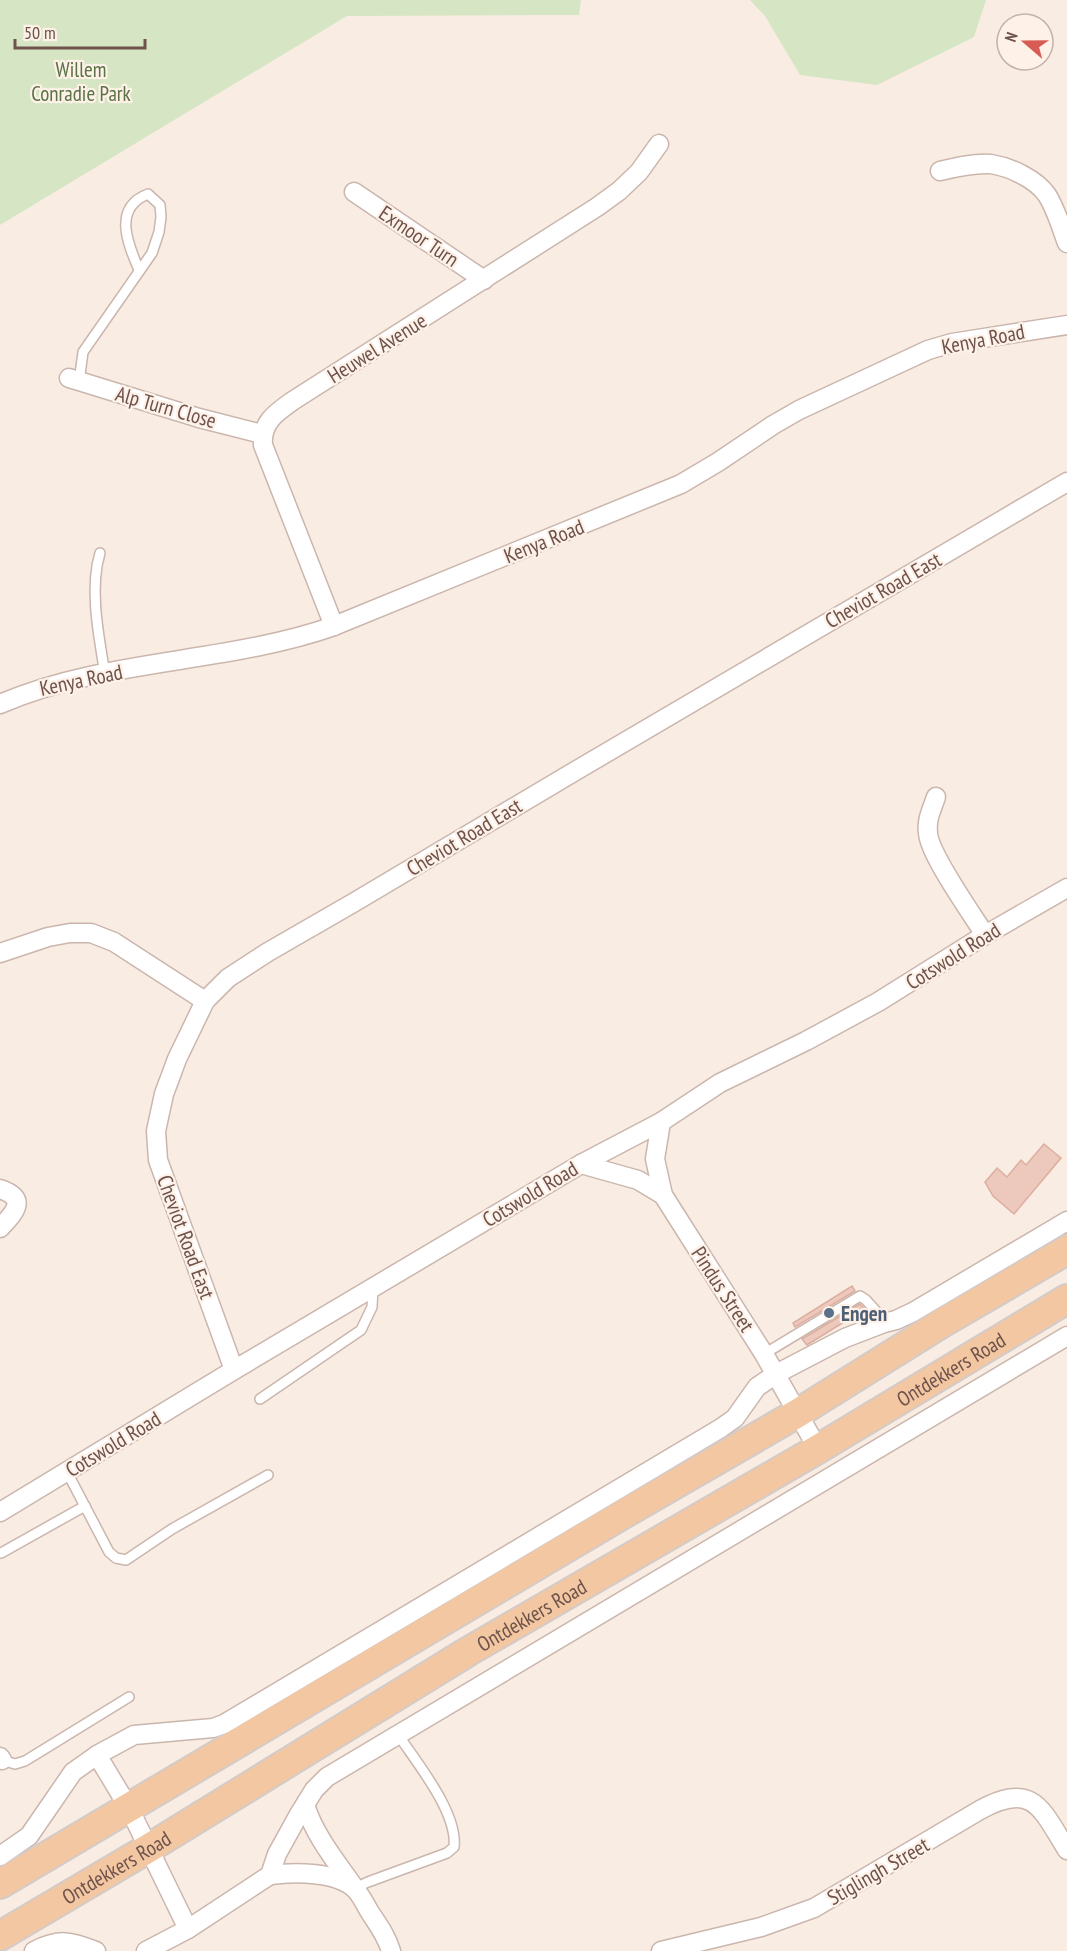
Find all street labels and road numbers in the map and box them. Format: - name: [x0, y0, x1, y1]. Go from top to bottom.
- street label: Exmoor Turn: [374, 199, 464, 273]
- street label: Heuwel Avenue: [322, 307, 432, 389]
- street label: Kenya Road: [939, 318, 1027, 360]
- street label: Alp Turn Close: [113, 380, 219, 434]
- street label: Kenya Road: [500, 513, 588, 569]
- street label: Cheviot Road East: [820, 546, 946, 634]
- street label: Kenya Road: [37, 658, 125, 702]
- street label: Cheviot Road East: [401, 792, 527, 882]
- street label: Cotswold Road: [901, 916, 1005, 996]
- street label: Cotswold Road: [477, 1155, 583, 1233]
- street label: Cheviot Road East: [151, 1171, 221, 1303]
- street label: Pindus Street: [685, 1241, 761, 1337]
- street label: Ontdekkers Road: [891, 1326, 1010, 1412]
- street label: Cotswold Road: [60, 1405, 166, 1483]
- street label: Ontdekkers Road: [472, 1573, 591, 1657]
- street label: Ontdekkers Road: [57, 1824, 176, 1910]
- street label: Stiglingh Street: [822, 1831, 934, 1911]

